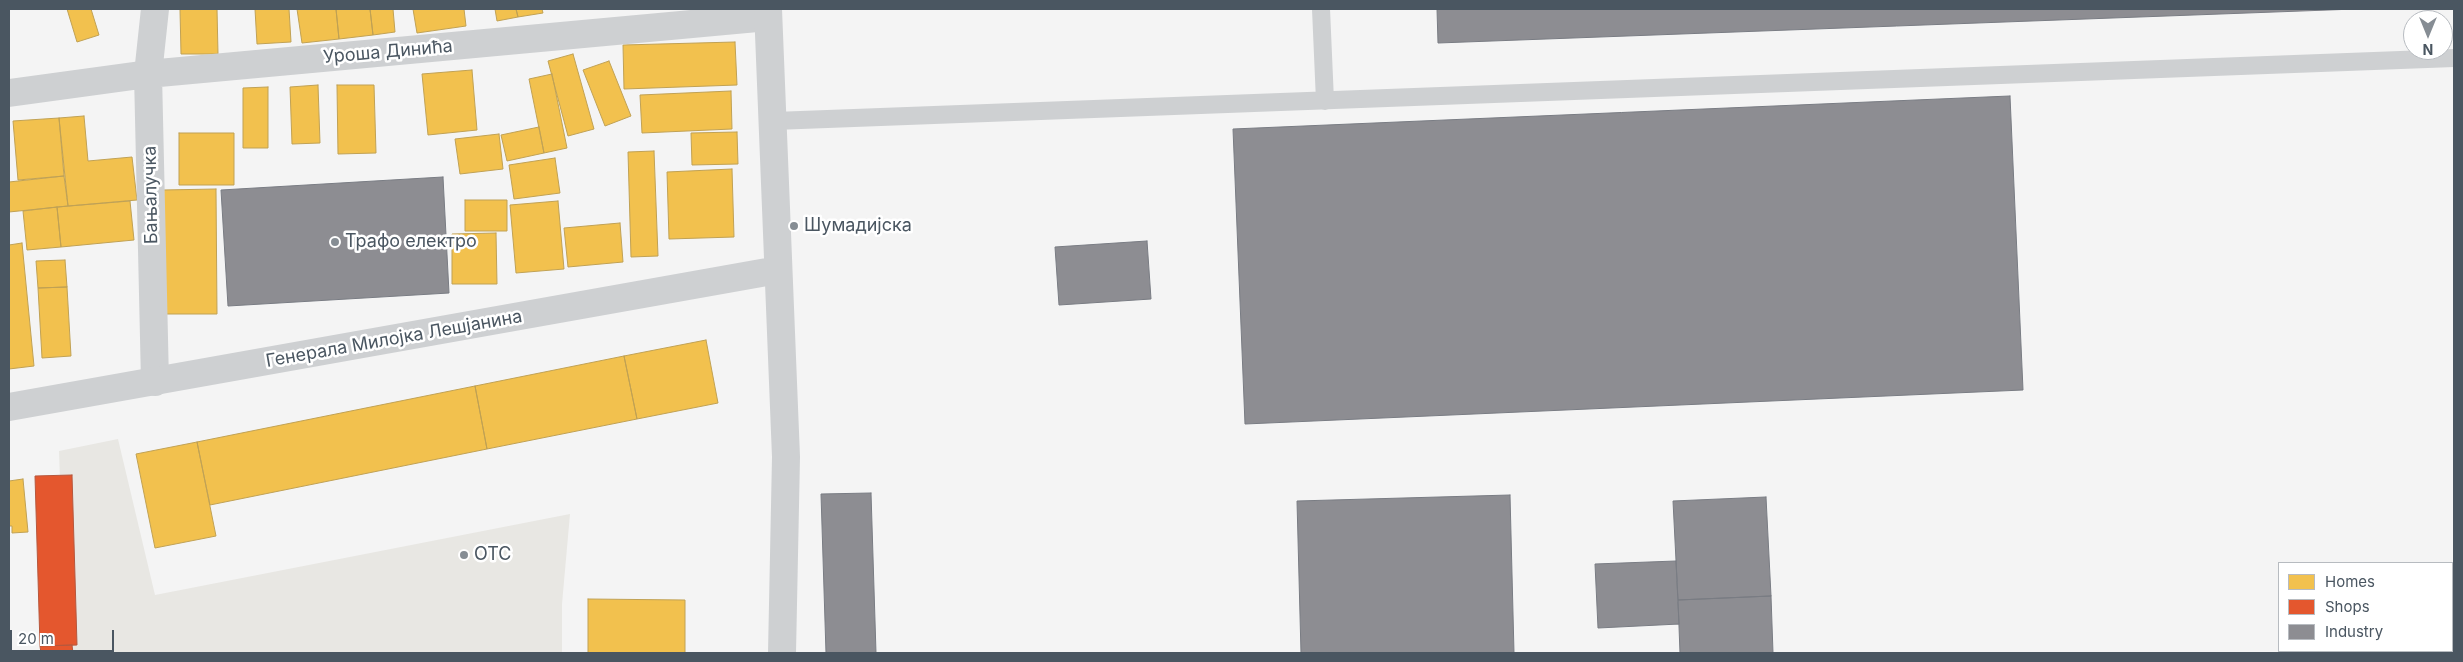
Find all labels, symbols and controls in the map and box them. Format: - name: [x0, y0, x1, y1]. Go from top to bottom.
- north arrow: [2403, 10, 2453, 60]
- street label: Уроша Динића: [322, 36, 454, 68]
- text: N: [2423, 41, 2433, 58]
- street label: Бањалучка: [139, 146, 163, 244]
- place label: Шумадијска: [804, 215, 912, 237]
- marker: Шумадијска: [788, 220, 800, 232]
- place label: Трафо електро: [345, 231, 477, 253]
- marker: Трафо електро: [329, 236, 341, 248]
- street label: Генерала Милојка Лешјанина: [264, 306, 524, 372]
- place label: OTC: [474, 544, 511, 566]
- marker: OTC: [458, 549, 470, 561]
- legend: [2278, 562, 2453, 652]
- text: Homes: [2325, 572, 2375, 591]
- text: Shops: [2325, 597, 2370, 616]
- scale bar: [12, 620, 116, 652]
- text: Industry: [2325, 622, 2383, 641]
- text: 20 m: [18, 629, 54, 648]

